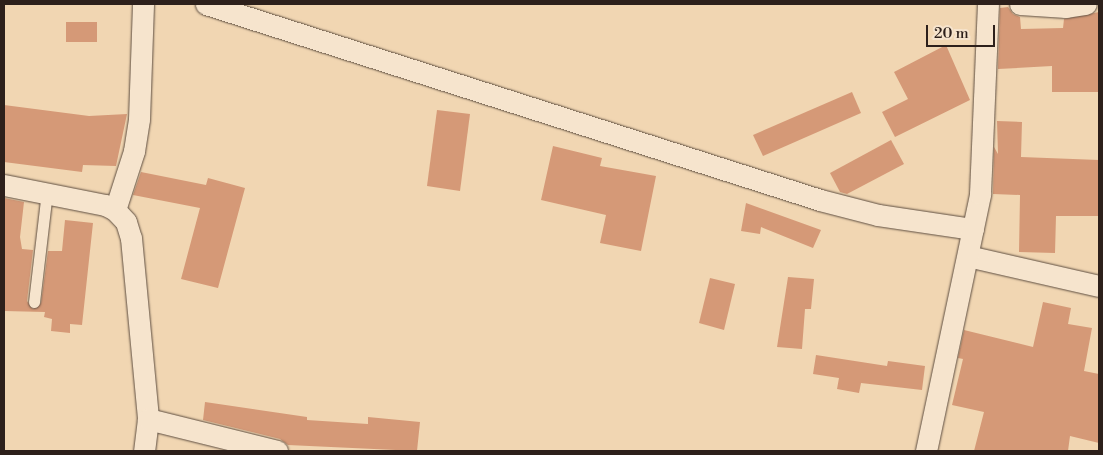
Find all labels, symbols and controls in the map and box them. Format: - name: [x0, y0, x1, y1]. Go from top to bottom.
- scale bar: [928, 15, 997, 47]
- text: 20 m: [934, 24, 969, 43]

